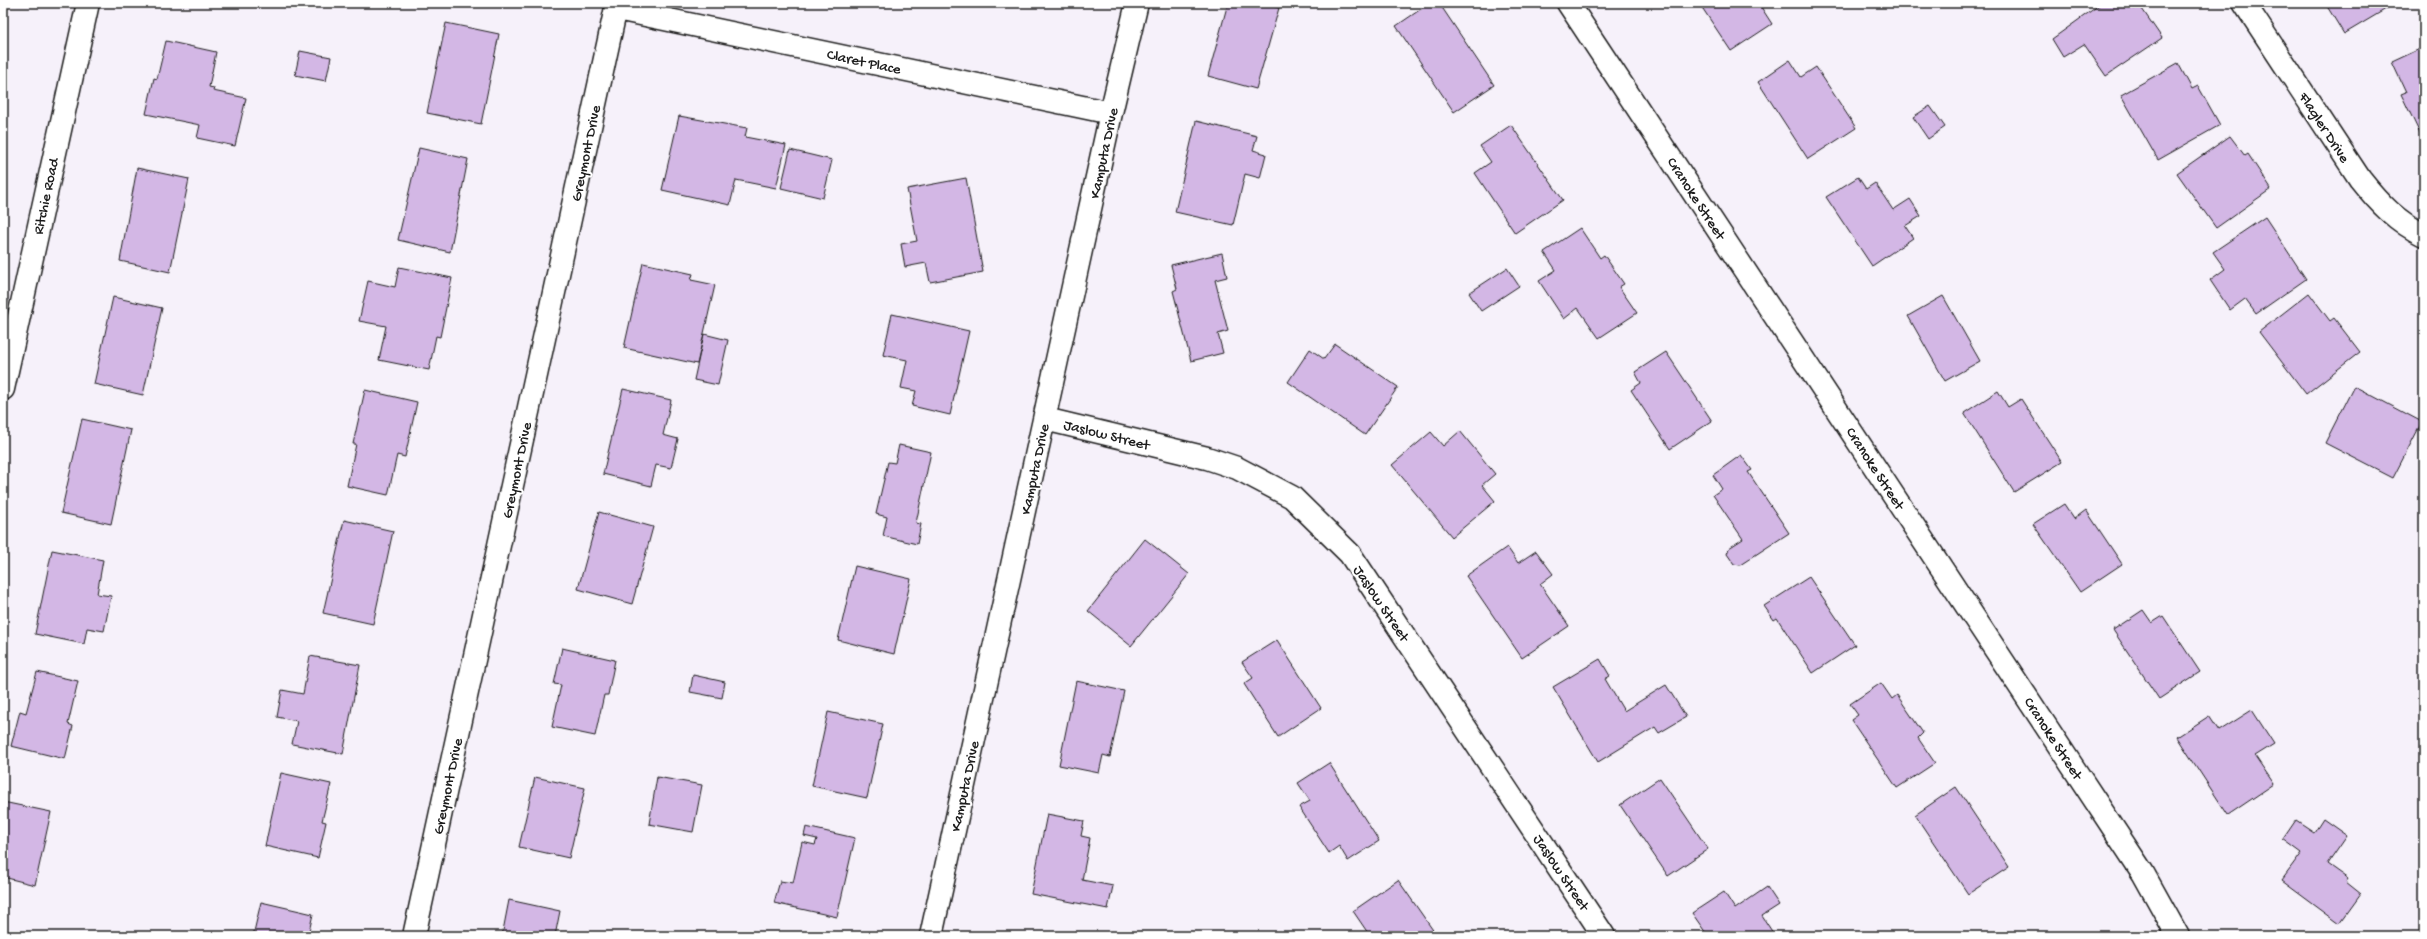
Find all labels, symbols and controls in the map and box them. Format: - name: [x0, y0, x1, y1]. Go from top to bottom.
- street label: Claret Place: [825, 46, 903, 80]
- street label: Flagler Drive: [2293, 89, 2353, 167]
- street label: Greymont Drive: [568, 103, 606, 203]
- street label: Kamputa Drive: [1087, 106, 1123, 200]
- street label: Cranoke Street: [1662, 154, 1730, 245]
- street label: Ritchie Road: [30, 155, 64, 236]
- street label: Jaslow Street: [1062, 417, 1153, 456]
- street label: Greymont Drive: [499, 420, 537, 520]
- street label: Kamputa Drive: [1018, 422, 1054, 516]
- street label: Cranoke Street: [1841, 424, 1909, 515]
- street label: Jaslow Street: [1348, 563, 1413, 647]
- street label: Cranoke Street: [2019, 694, 2087, 785]
- street label: Greymont Drive: [430, 736, 468, 836]
- street label: Kamputa Drive: [948, 739, 984, 833]
- street label: Jaslow Street: [1528, 832, 1593, 916]

